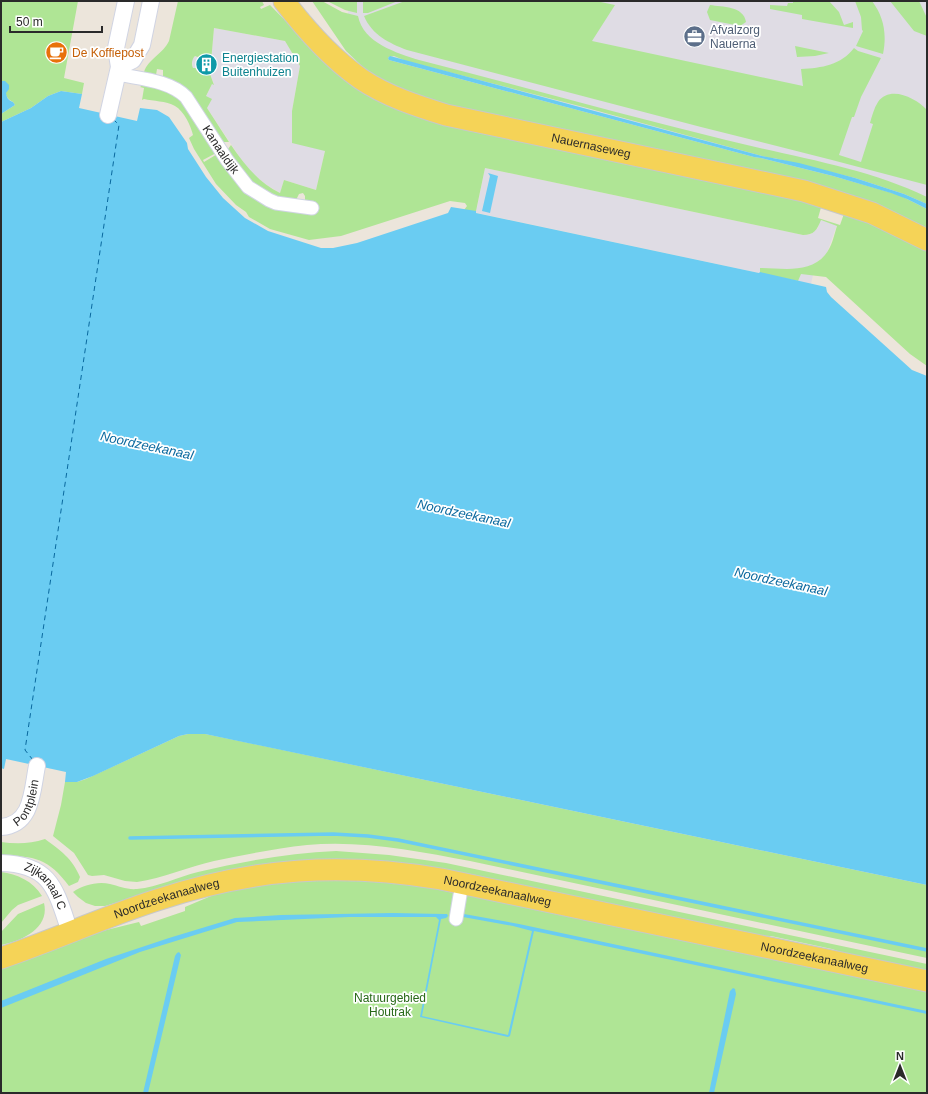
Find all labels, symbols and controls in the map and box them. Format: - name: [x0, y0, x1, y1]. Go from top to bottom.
- scale bar: [10, 8, 102, 34]
- text: 50 m: [16, 15, 43, 29]
- place label: Afvalzorg Nauerna: [710, 23, 760, 51]
- office icon: Afvalzorg Nauerna: [681, 24, 707, 50]
- cafe icon: De Koffiepost: [44, 40, 70, 66]
- place label: De Koffiepost: [72, 46, 144, 60]
- place label: Energiestation Buitenhuizen: [222, 51, 299, 79]
- building icon: Energiestation Buitenhuizen: [193, 52, 219, 78]
- street label: Kanaaldijk: [199, 123, 243, 178]
- street label: Nauernaseweg: [550, 131, 632, 161]
- water label: Noordzeekanaal: [99, 428, 196, 463]
- water label: Noordzeekanaal: [416, 496, 513, 531]
- water label: Noordzeekanaal: [733, 564, 830, 599]
- street label: Pontplein: [10, 778, 42, 829]
- street label: Zijkanaal C: [22, 859, 69, 912]
- street label: Noordzeekanaalweg: [442, 873, 553, 909]
- street label: Noordzeekanaalweg: [112, 876, 221, 922]
- street label: Noordzeekanaalweg: [760, 939, 870, 976]
- park label: Natuurgebied Houtrak: [354, 991, 426, 1019]
- north arrow: [880, 1046, 920, 1086]
- text: N: [896, 1050, 904, 1062]

